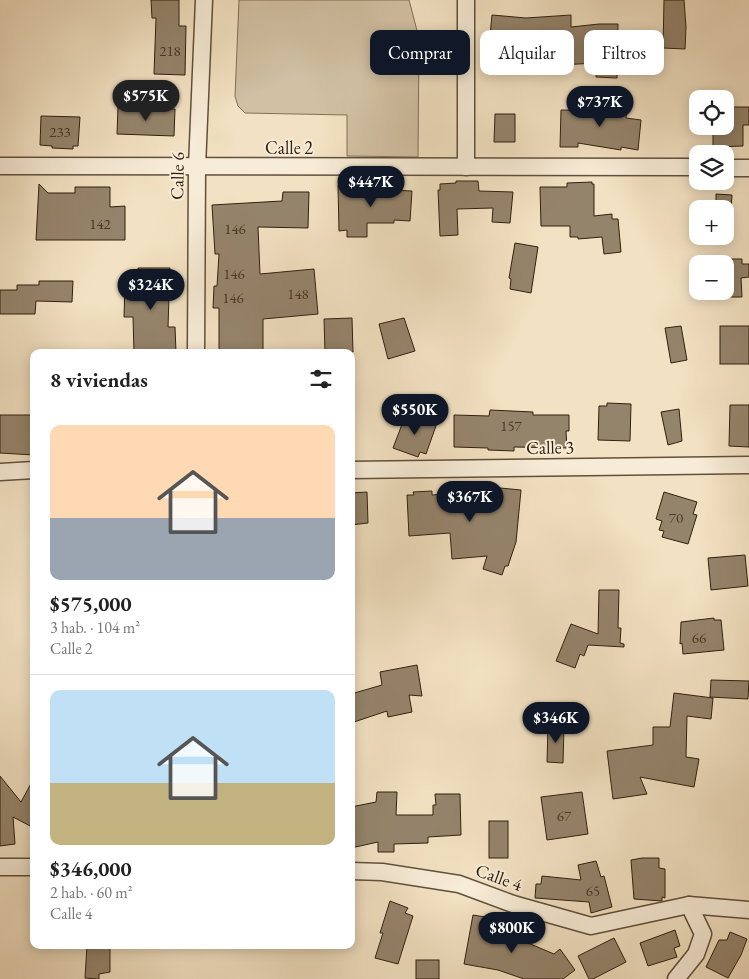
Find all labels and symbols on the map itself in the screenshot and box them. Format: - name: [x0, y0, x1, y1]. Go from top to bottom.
- house number: 218: [159, 41, 181, 60]
- pin: $575K: [111, 80, 181, 122]
- pin: $737K: [565, 86, 635, 128]
- house number: 233: [49, 122, 71, 141]
- street label: Calle 2: [265, 136, 313, 159]
- street label: Calle 6: [165, 152, 189, 200]
- pin: $447K: [336, 166, 406, 208]
- house number: 142: [89, 214, 112, 233]
- house number: 146: [224, 219, 246, 238]
- house number: 146: [223, 264, 245, 283]
- pin: $324K: [116, 268, 186, 311]
- house number: 148: [287, 284, 309, 303]
- house number: 146: [222, 288, 244, 307]
- pin: $550K: [380, 394, 450, 436]
- house number: 157: [500, 416, 523, 435]
- street label: Calle 3: [526, 435, 574, 459]
- pin: $367K: [435, 480, 505, 523]
- house number: 70: [669, 508, 683, 527]
- house number: 66: [692, 628, 706, 647]
- pin: $346K: [521, 702, 591, 744]
- house number: 67: [557, 806, 572, 825]
- street label: Calle 4: [473, 858, 526, 896]
- house number: 65: [586, 881, 600, 900]
- pin: $800K: [477, 912, 547, 954]

